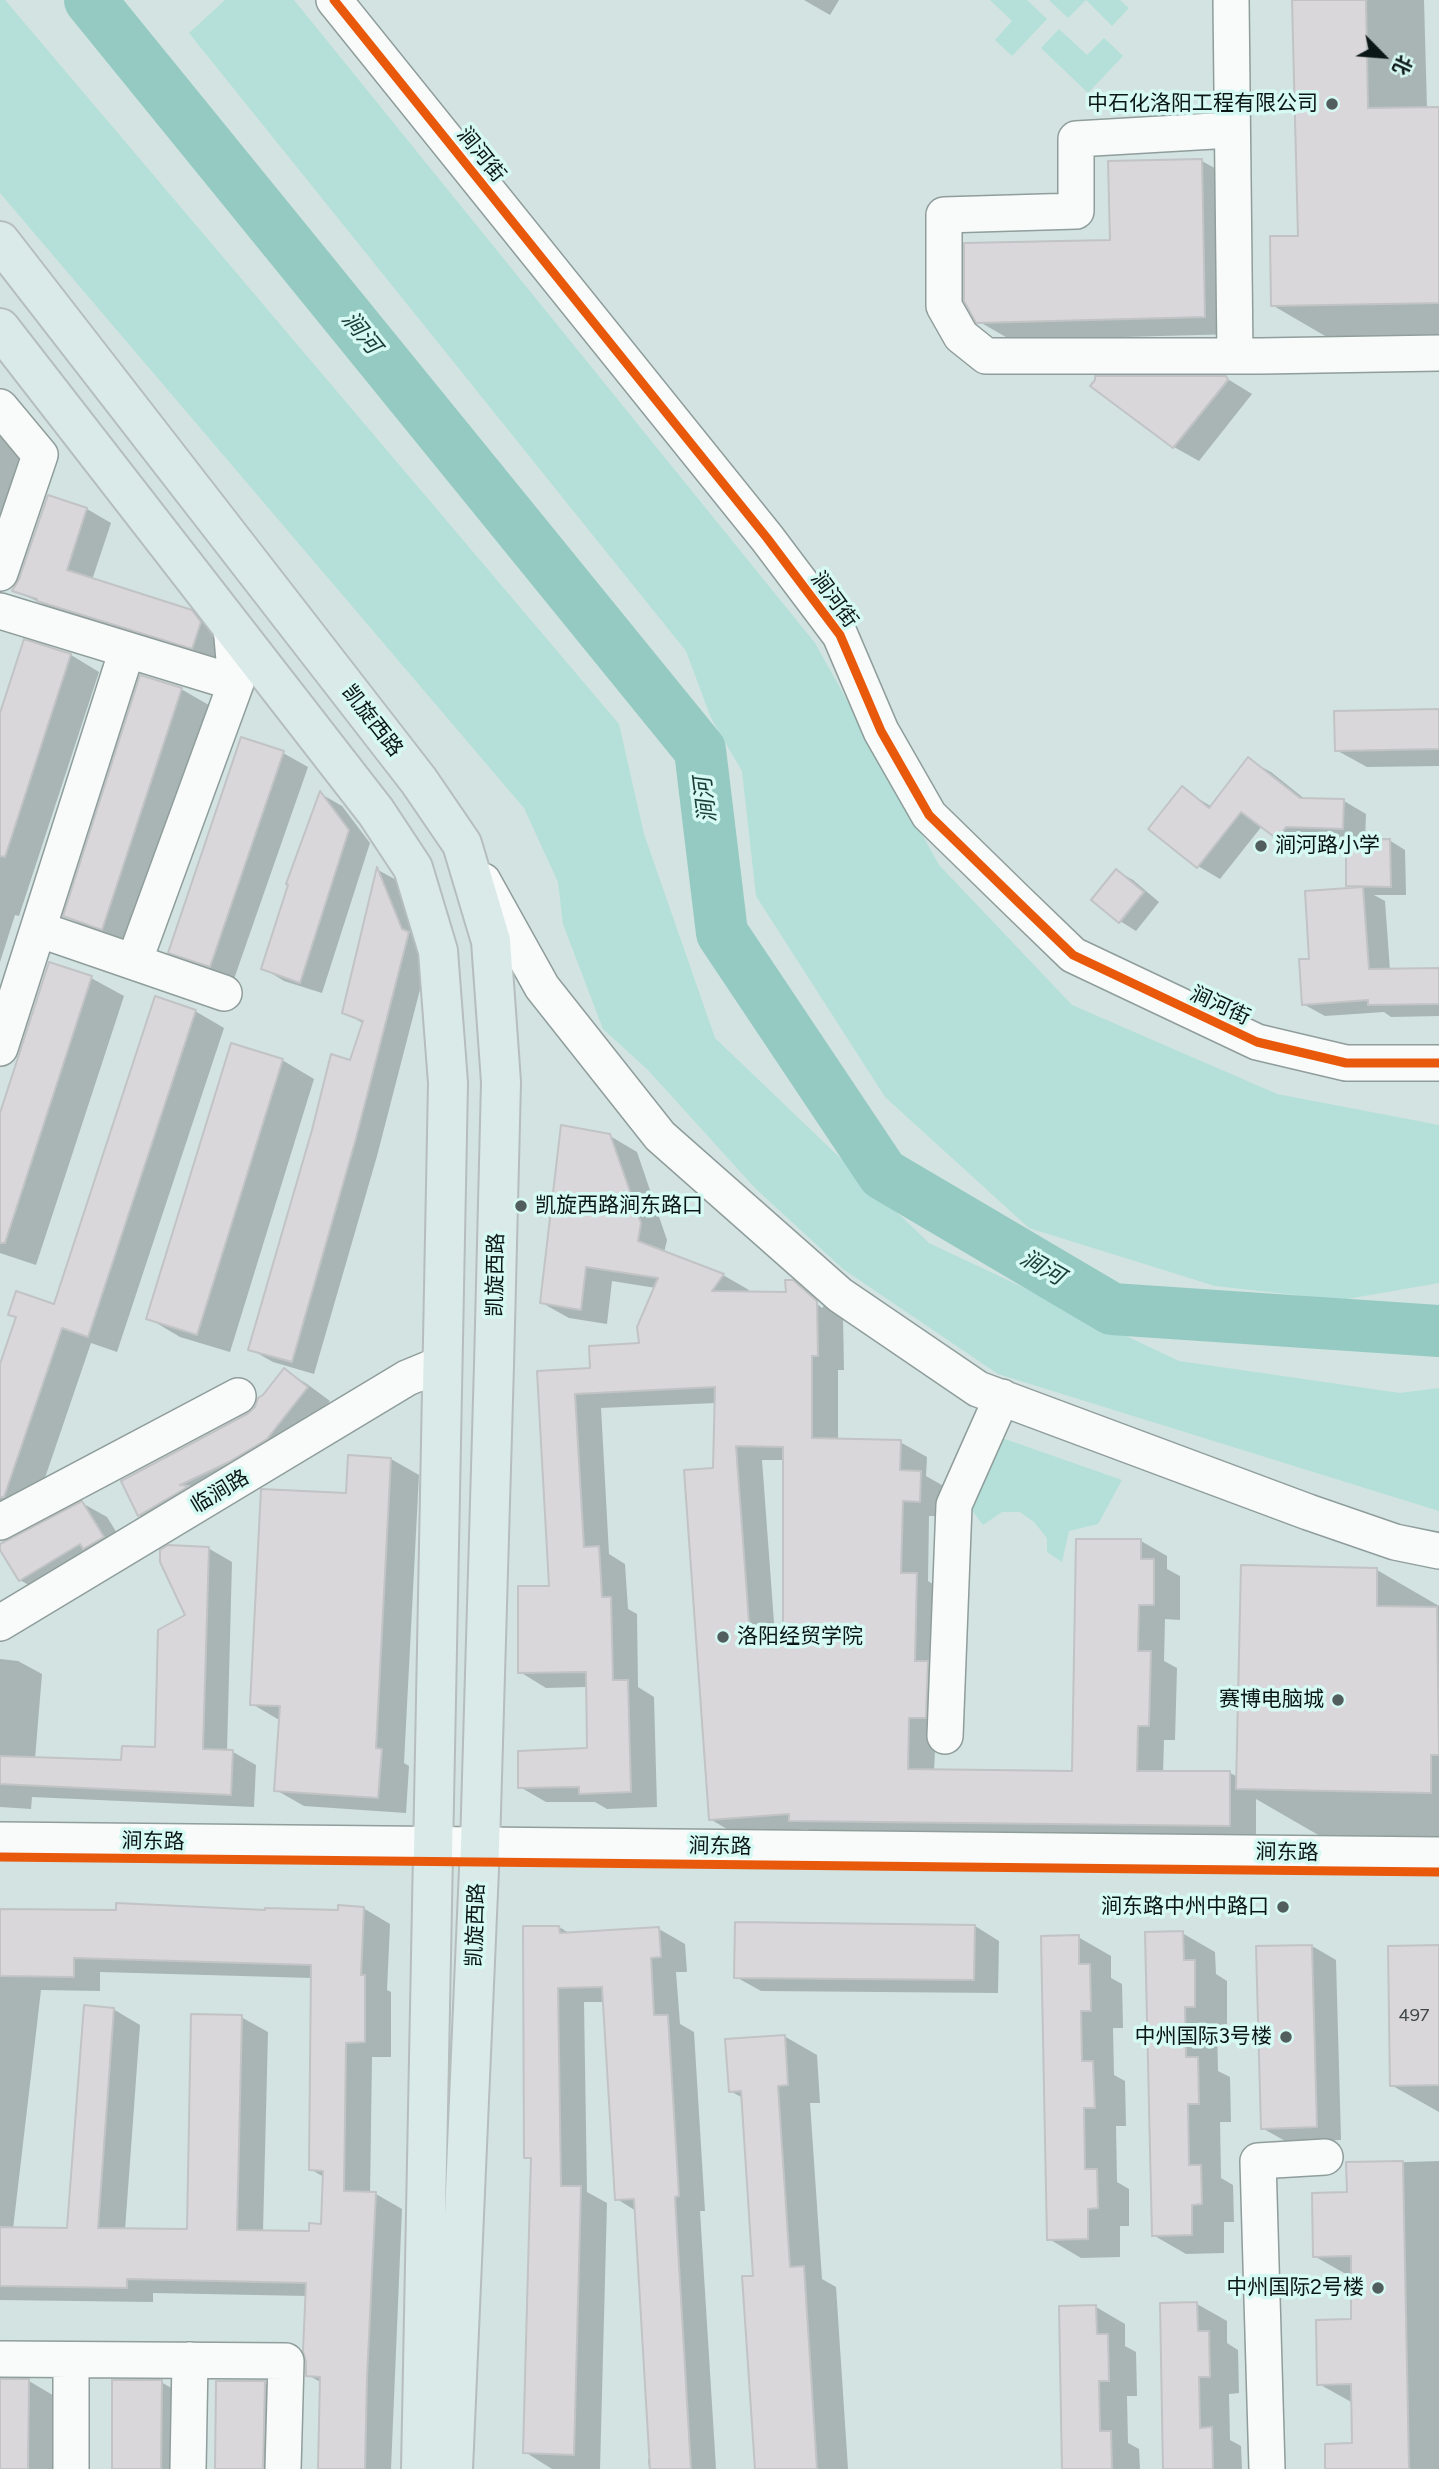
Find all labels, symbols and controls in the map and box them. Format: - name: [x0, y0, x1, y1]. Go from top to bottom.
- north arrow: [1348, 21, 1418, 91]
- text: 北: [1388, 52, 1417, 79]
- place label: 中石化洛阳工程有限公司: [1087, 91, 1318, 117]
- marker: 中石化洛阳工程有限公司: [1324, 96, 1340, 112]
- street label: 涧河街: [451, 123, 511, 187]
- water label: 涧河: [336, 306, 386, 360]
- street label: 涧河街: [805, 567, 863, 633]
- street label: 凯旋西路: [336, 680, 408, 762]
- water label: 涧河: [689, 775, 723, 825]
- place label: 涧河路小学: [1275, 833, 1380, 859]
- marker: 涧河路小学: [1253, 838, 1269, 854]
- street label: 涧河街: [1186, 981, 1254, 1031]
- place label: 凯旋西路涧东路口: [535, 1193, 703, 1219]
- marker: 凯旋西路涧东路口: [513, 1198, 529, 1214]
- street label: 凯旋西路: [483, 1233, 509, 1317]
- water label: 涧河: [1015, 1245, 1069, 1291]
- street label: 临涧路: [187, 1465, 253, 1519]
- place label: 洛阳经贸学院: [737, 1624, 863, 1650]
- marker: 洛阳经贸学院: [715, 1629, 731, 1645]
- place label: 赛博电脑城: [1219, 1687, 1324, 1713]
- marker: 赛博电脑城: [1330, 1692, 1346, 1708]
- street label: 涧东路: [121, 1829, 185, 1855]
- street label: 涧东路: [688, 1834, 752, 1860]
- street label: 涧东路: [1255, 1840, 1319, 1866]
- street label: 凯旋西路: [462, 1883, 490, 1967]
- place label: 涧东路中州中路口: [1101, 1894, 1269, 1920]
- marker: 涧东路中州中路口: [1275, 1899, 1291, 1915]
- house number: 497: [1398, 2005, 1430, 2027]
- place label: 中州国际3号楼: [1135, 2024, 1272, 2050]
- marker: 中州国际3号楼: [1278, 2029, 1294, 2045]
- place label: 中州国际2号楼: [1226, 2275, 1364, 2301]
- marker: 中州国际2号楼: [1370, 2280, 1386, 2296]

